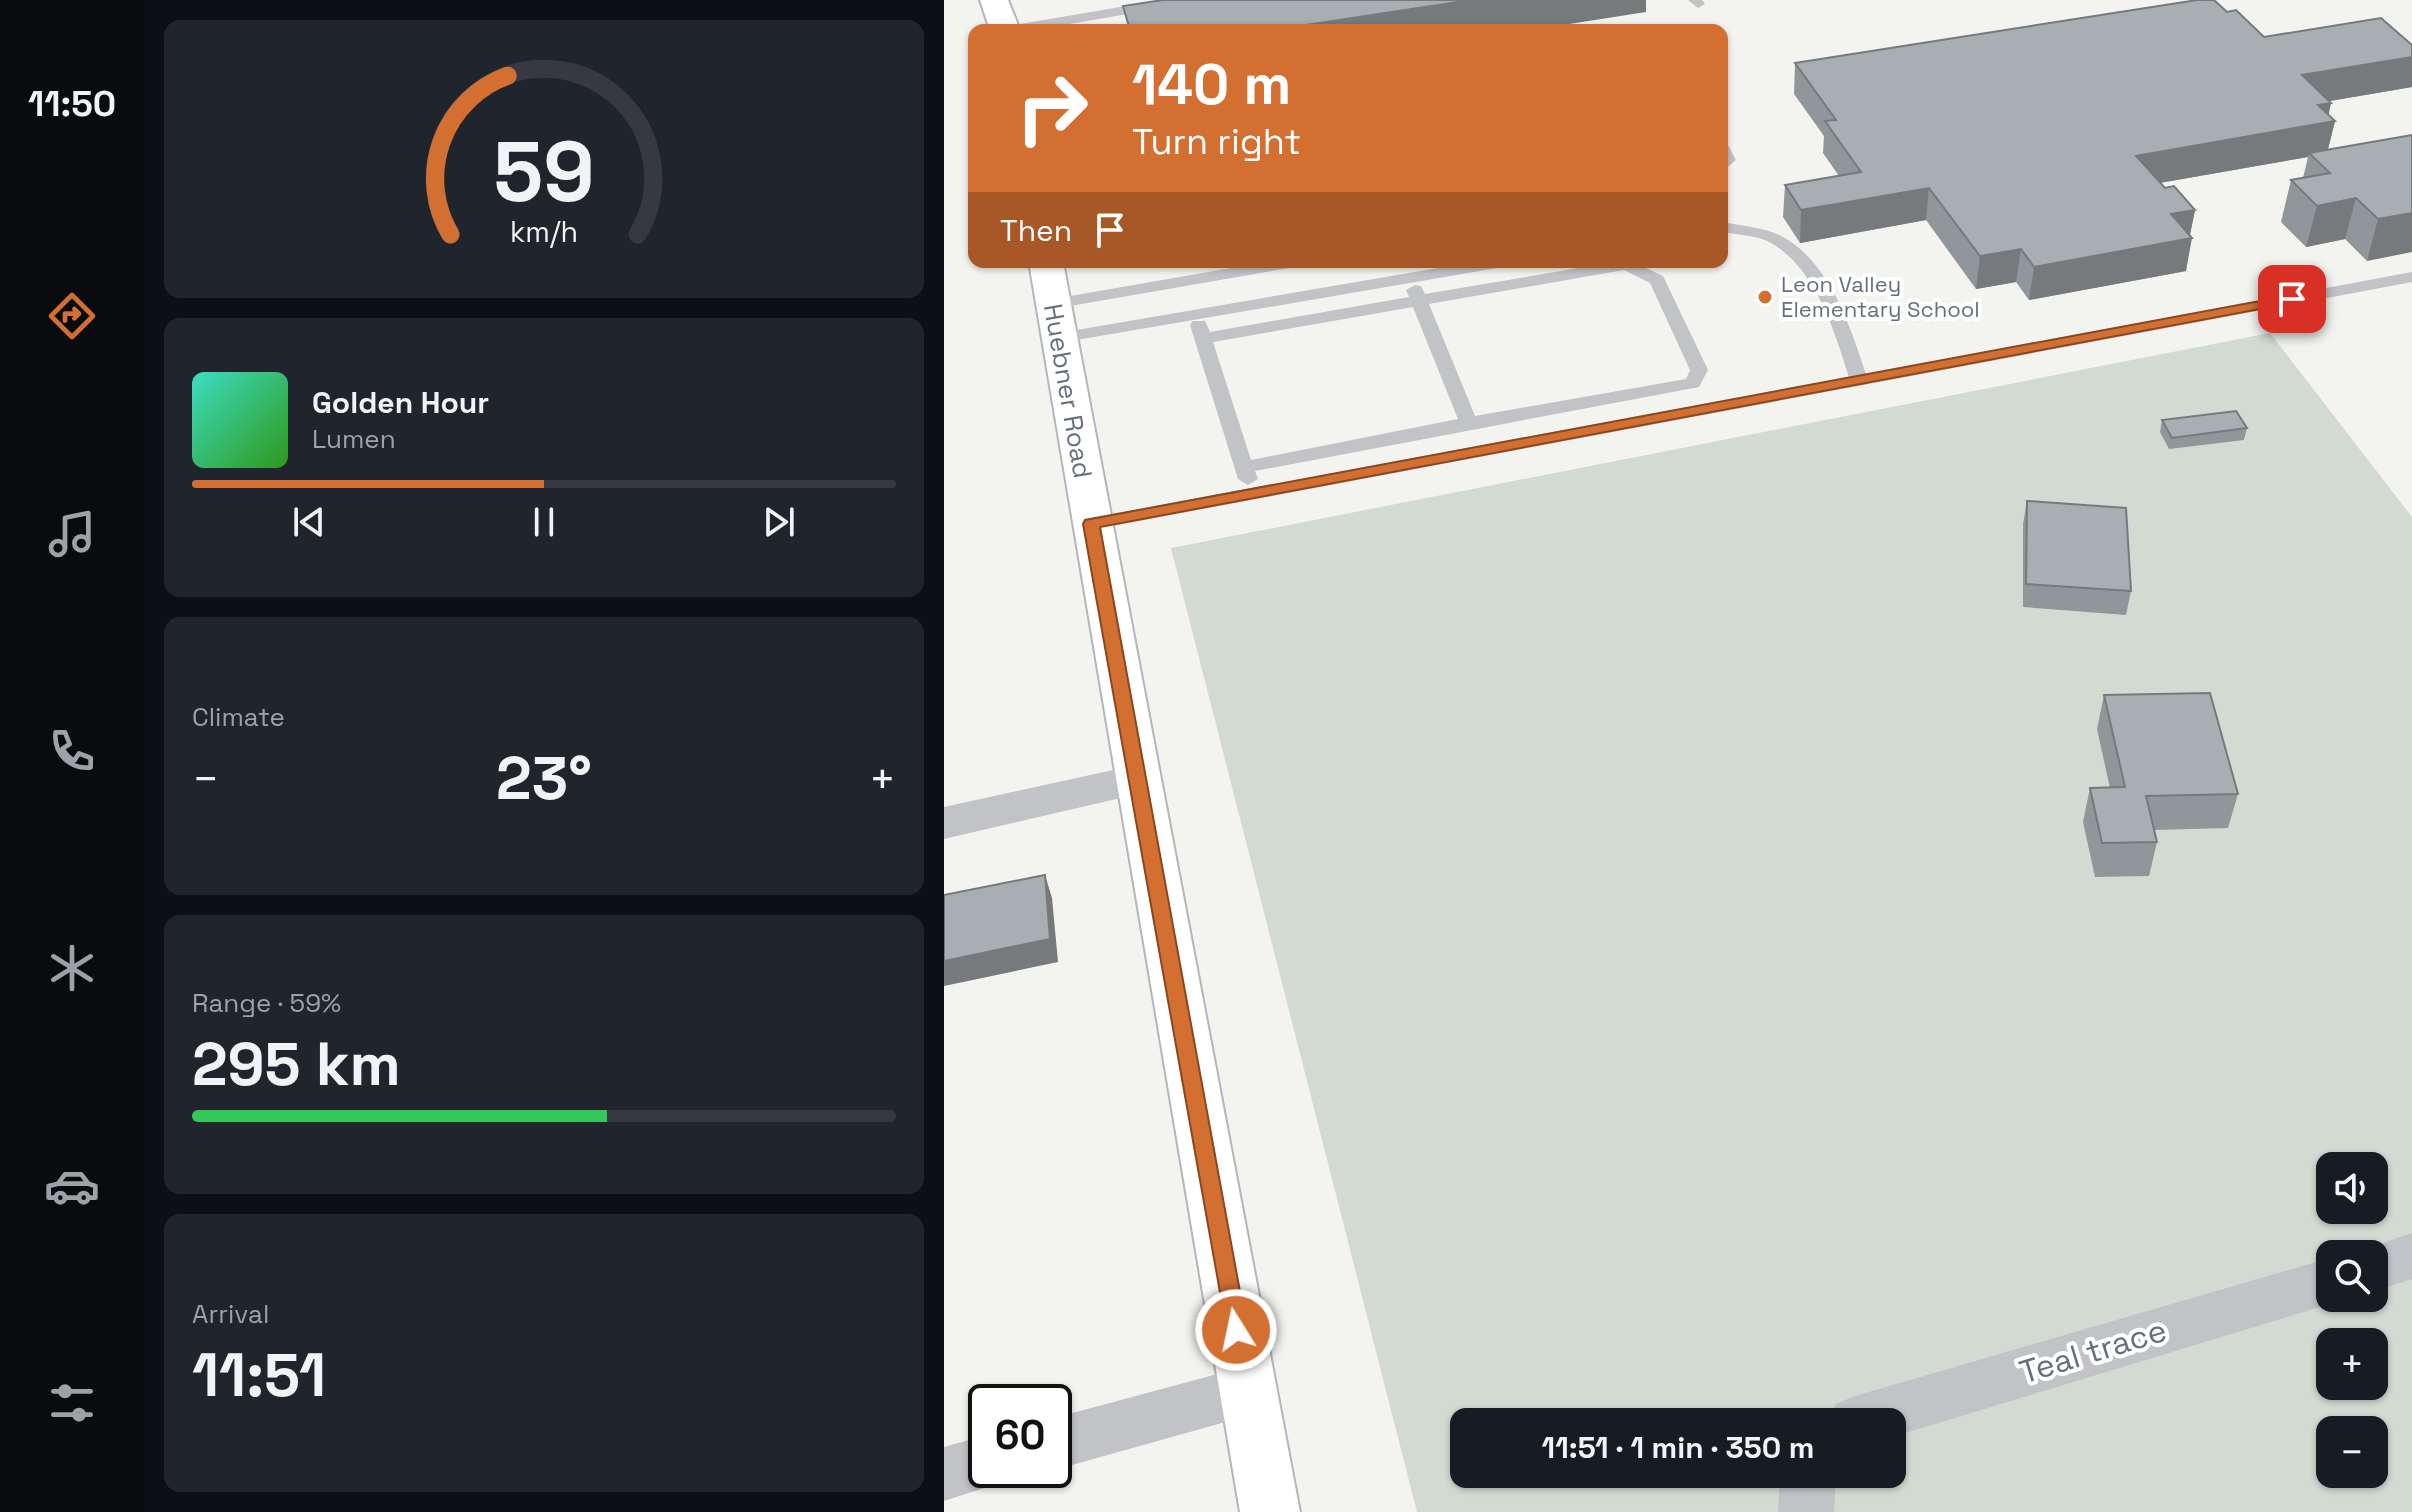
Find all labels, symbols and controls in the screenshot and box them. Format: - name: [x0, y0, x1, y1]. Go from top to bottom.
- text: 140 m: [1132, 49, 1291, 120]
- icon: right: [1000, 56, 1104, 160]
- text: 11:50: [28, 81, 116, 127]
- text: 59: [493, 119, 595, 225]
- text: Turn right: [1132, 119, 1301, 165]
- icon: arrive: [1088, 208, 1132, 252]
- text: Then: [1000, 211, 1072, 250]
- text: km/h: [510, 214, 578, 250]
- pin: [2258, 265, 2326, 333]
- place label: Leon Valley Elementary School: [1781, 270, 1980, 323]
- icon: arrive: [2270, 277, 2314, 321]
- icon: directions: [44, 288, 100, 344]
- marker: Leon Valley Elementary School: [1756, 288, 1774, 306]
- street label: Huebner Road: [1036, 301, 1100, 481]
- text: Golden Hour: [312, 383, 489, 422]
- text: Lumen: [312, 422, 396, 456]
- icon: previous: [287, 500, 331, 544]
- icon: pause: [522, 500, 566, 544]
- icon: next: [757, 500, 801, 544]
- icon: music: [44, 506, 100, 562]
- text: Climate: [192, 700, 285, 734]
- icon: phone: [44, 723, 100, 779]
- text: 23°: [496, 740, 592, 817]
- text: −: [192, 751, 219, 807]
- text: +: [869, 751, 896, 807]
- icon: climate: [44, 940, 100, 996]
- text: Range · 59%: [192, 986, 341, 1020]
- text: 295 km: [192, 1026, 401, 1103]
- map controls: [2316, 1152, 2388, 1488]
- button: sound: [2316, 1152, 2388, 1224]
- icon: car: [44, 1158, 100, 1214]
- button: search: [2316, 1240, 2388, 1312]
- position arrow: [1194, 1288, 1278, 1372]
- text: Arrival: [192, 1297, 269, 1331]
- street label: Teal trace: [2015, 1310, 2171, 1392]
- button: +: [2316, 1328, 2388, 1400]
- text: 11:51: [192, 1337, 326, 1414]
- icon: filters: [44, 1375, 100, 1431]
- speed limit sign: 60: [968, 1384, 1072, 1488]
- button: −: [2316, 1416, 2388, 1488]
- text: 11:51 · 1 min · 350 m: [1542, 1428, 1814, 1467]

